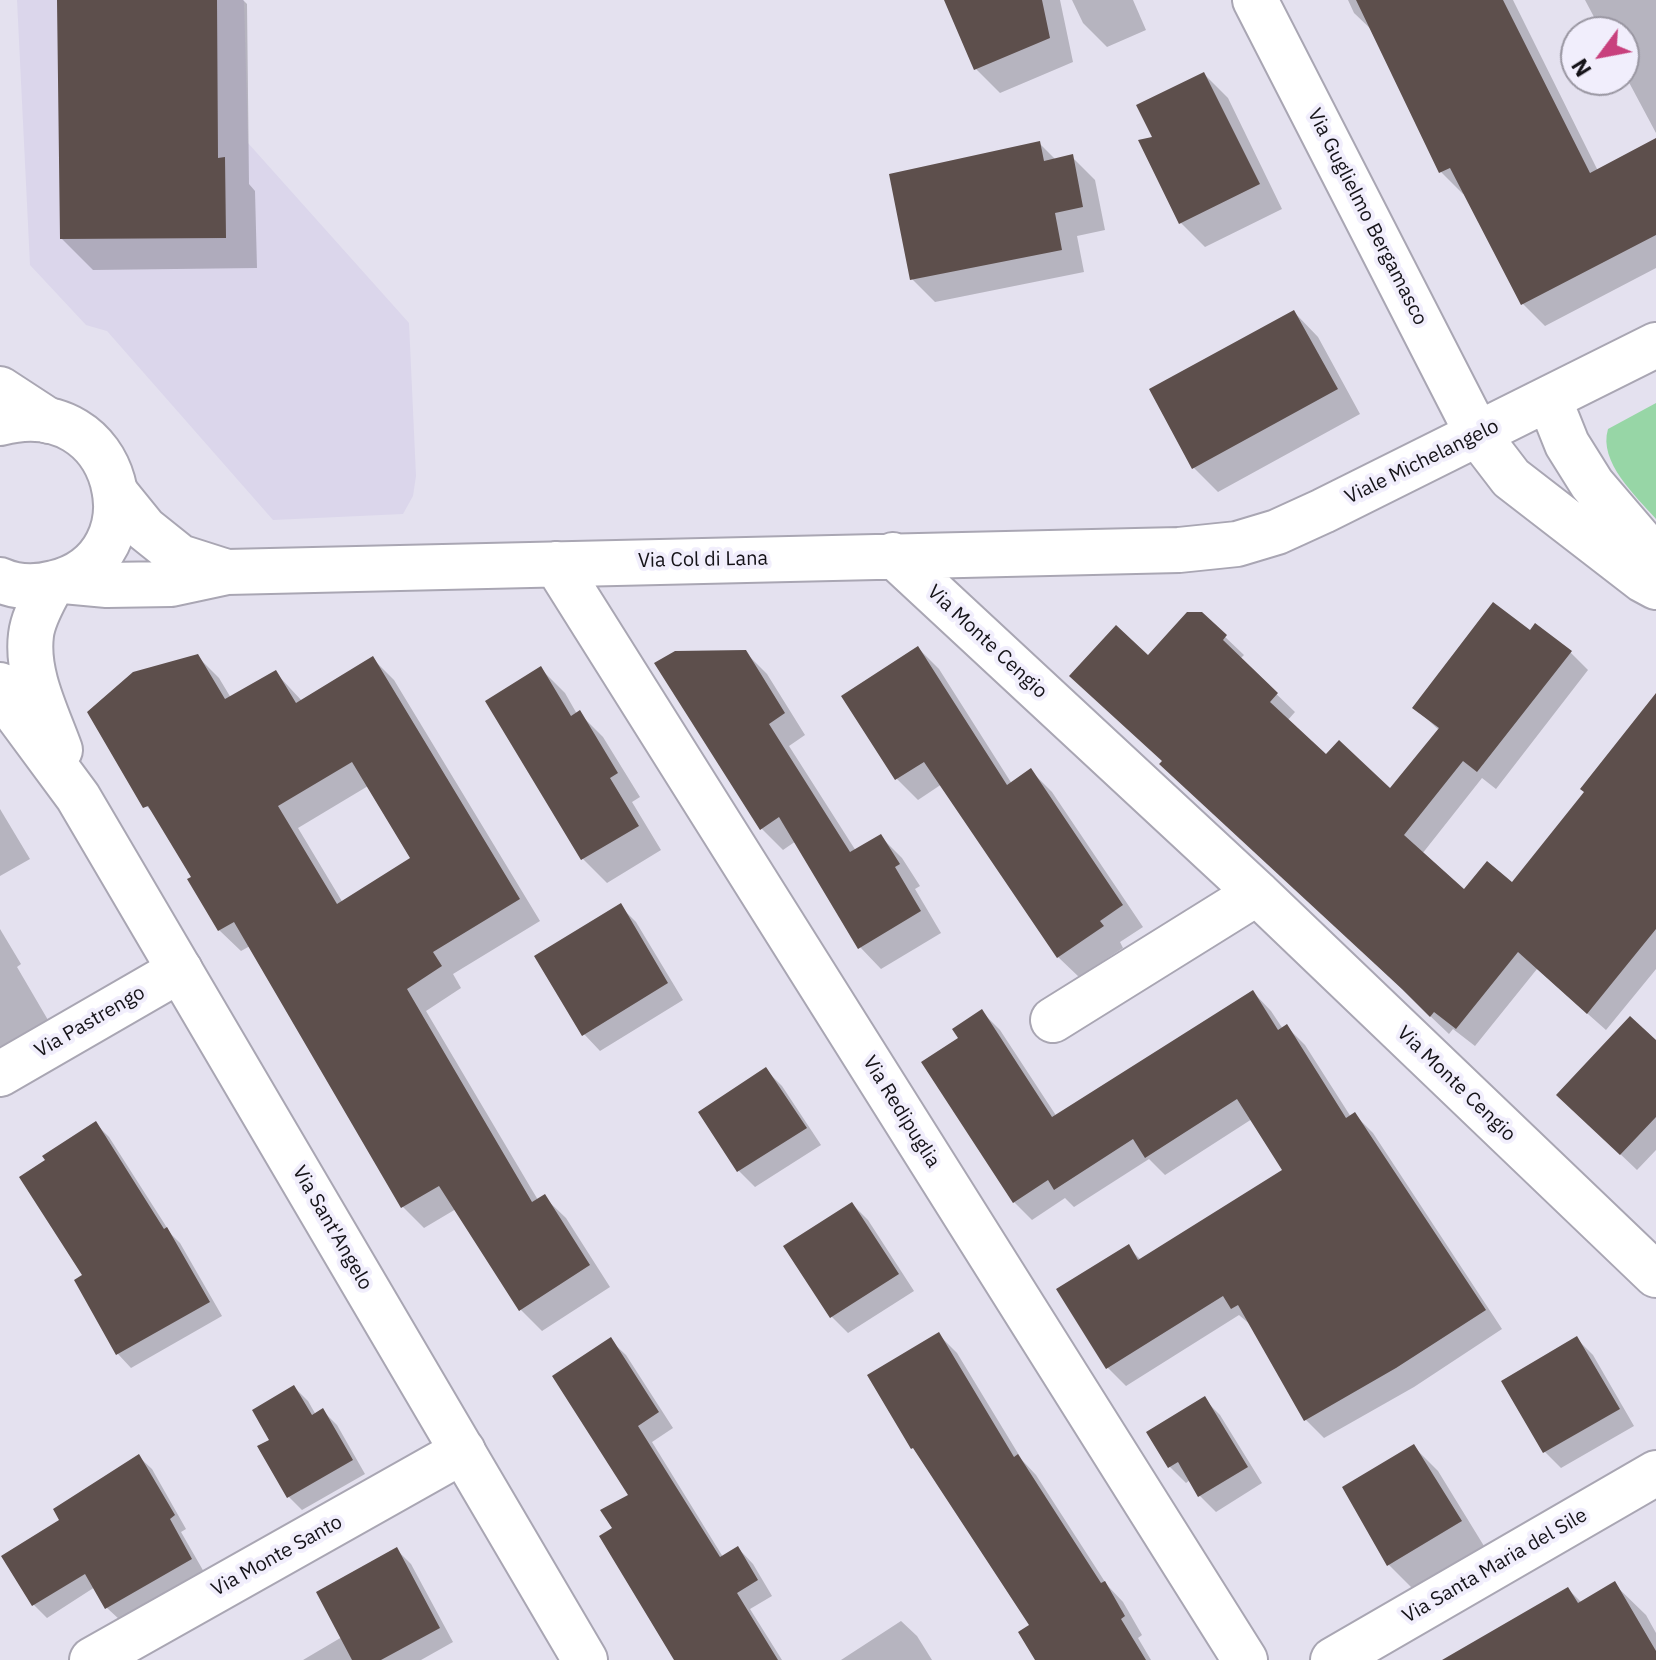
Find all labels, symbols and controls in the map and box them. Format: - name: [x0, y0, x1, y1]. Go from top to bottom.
- north arrow: [1560, 16, 1640, 96]
- text: N: [1564, 53, 1597, 82]
- street label: Via Guglielmo Bergamasco: [1302, 105, 1432, 329]
- street label: Viale Michelangelo: [1341, 414, 1503, 510]
- street label: Via Col di Lana: [638, 547, 768, 573]
- street label: Via Monte Cengio: [922, 580, 1052, 704]
- street label: Via Pastrengo: [31, 981, 149, 1063]
- street label: Via Monte Cengio: [1392, 1021, 1520, 1147]
- street label: Via Redipuglia: [857, 1052, 945, 1172]
- street label: Via Sant'Angelo: [287, 1162, 377, 1294]
- street label: Via Santa Maria del Sile: [1398, 1503, 1592, 1629]
- street label: Via Monte Santo: [207, 1510, 347, 1602]

